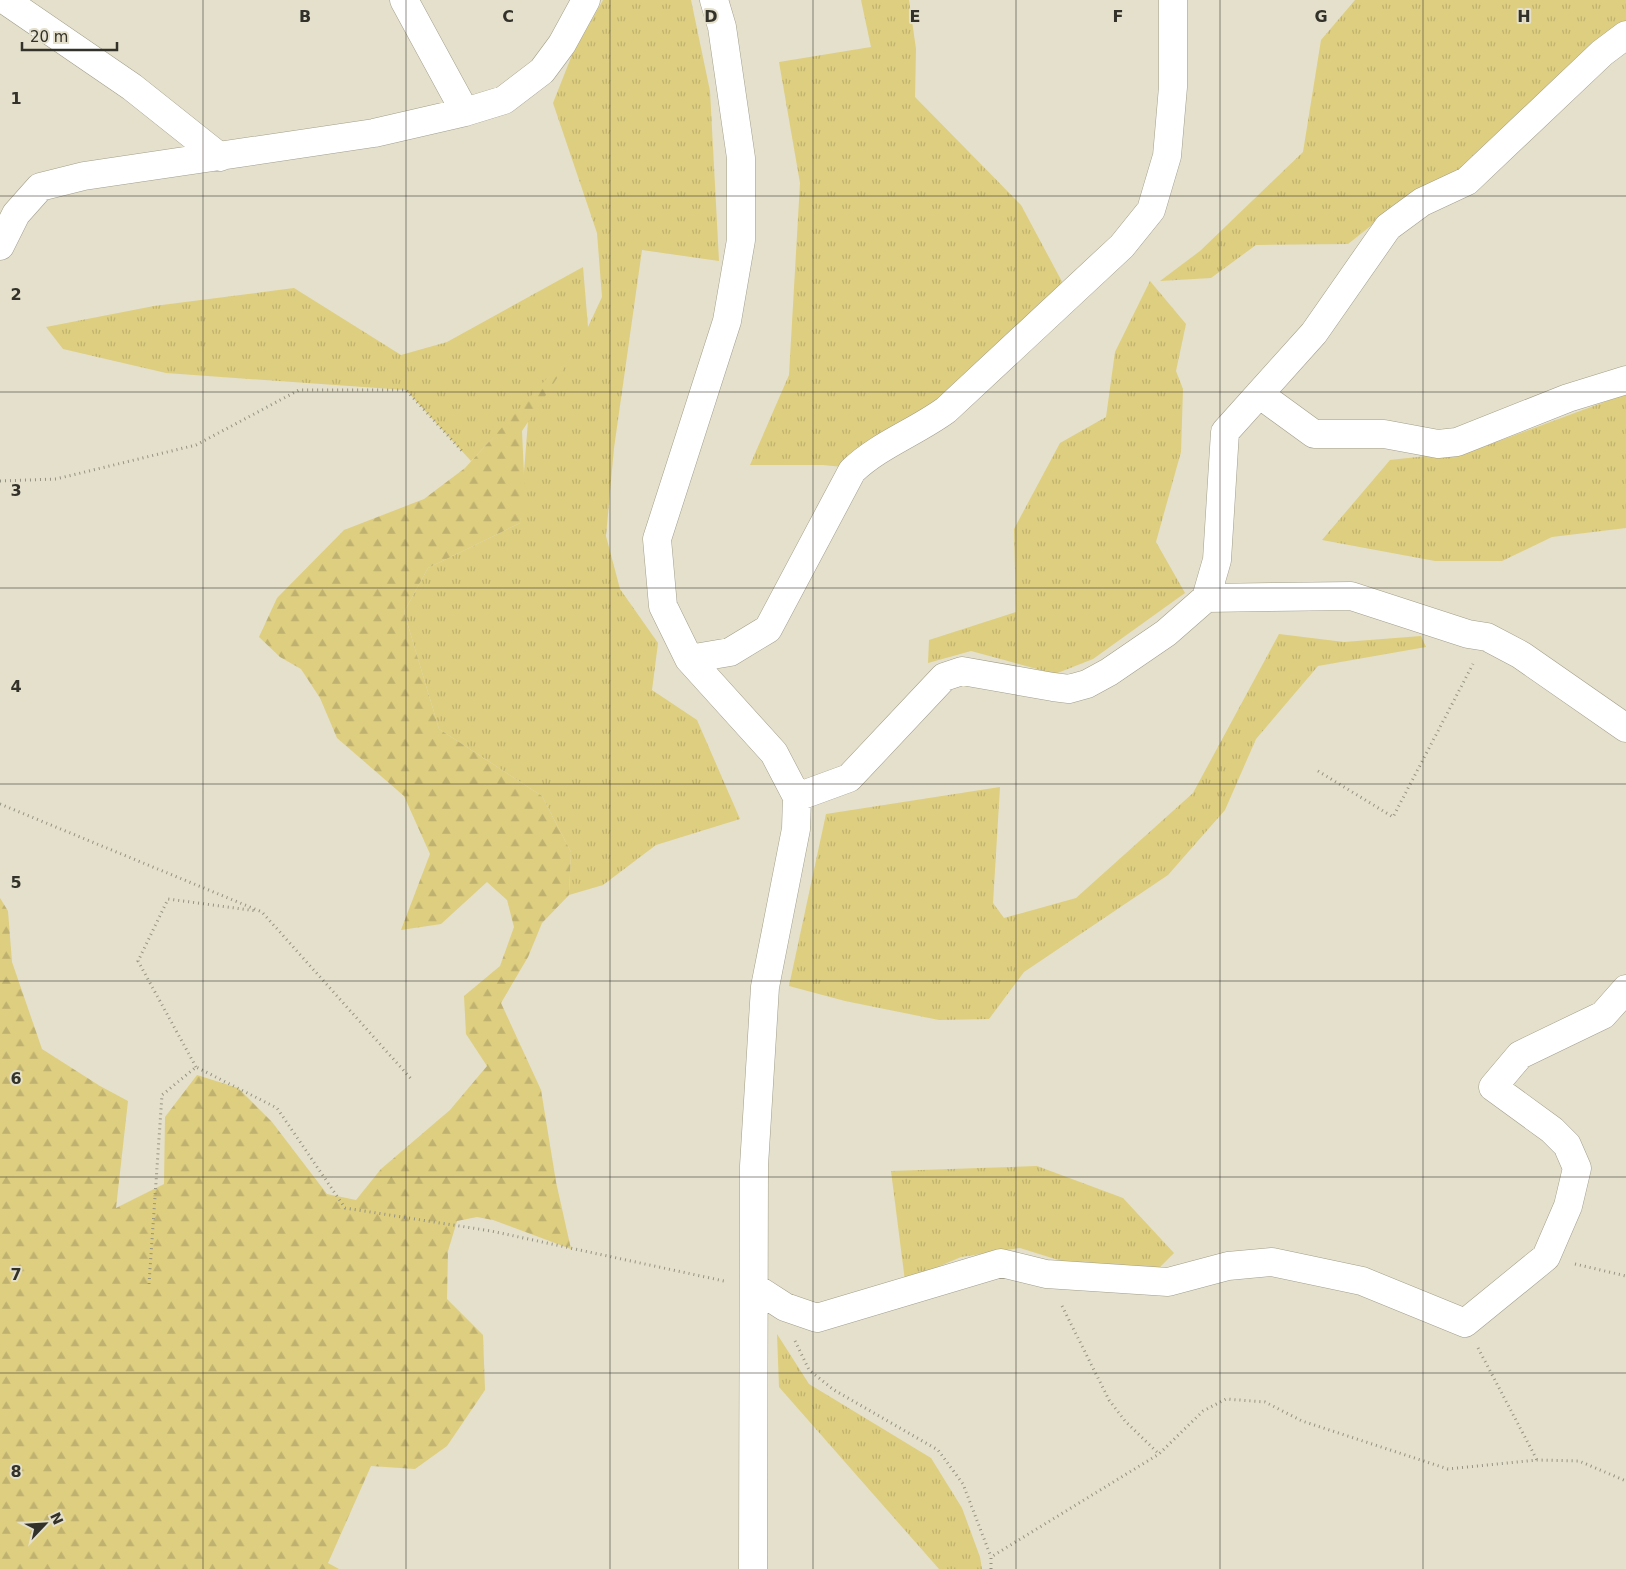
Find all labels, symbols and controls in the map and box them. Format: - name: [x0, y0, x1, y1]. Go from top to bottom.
- text: B: [299, 7, 311, 26]
- text: C: [502, 7, 514, 26]
- text: D: [704, 7, 718, 26]
- text: E: [910, 7, 920, 26]
- text: F: [1113, 7, 1123, 26]
- text: G: [1314, 7, 1328, 26]
- text: H: [1517, 7, 1531, 26]
- scale bar: [22, 20, 118, 52]
- text: 20 m: [30, 28, 68, 46]
- text: 1: [10, 89, 22, 108]
- text: 2: [10, 285, 22, 304]
- text: 3: [10, 481, 22, 500]
- text: 4: [10, 677, 22, 696]
- text: 5: [10, 873, 22, 892]
- text: 6: [10, 1069, 22, 1088]
- text: 7: [10, 1265, 22, 1284]
- text: 8: [10, 1462, 22, 1481]
- north arrow: [20, 1499, 70, 1549]
- text: N: [47, 1510, 67, 1527]

